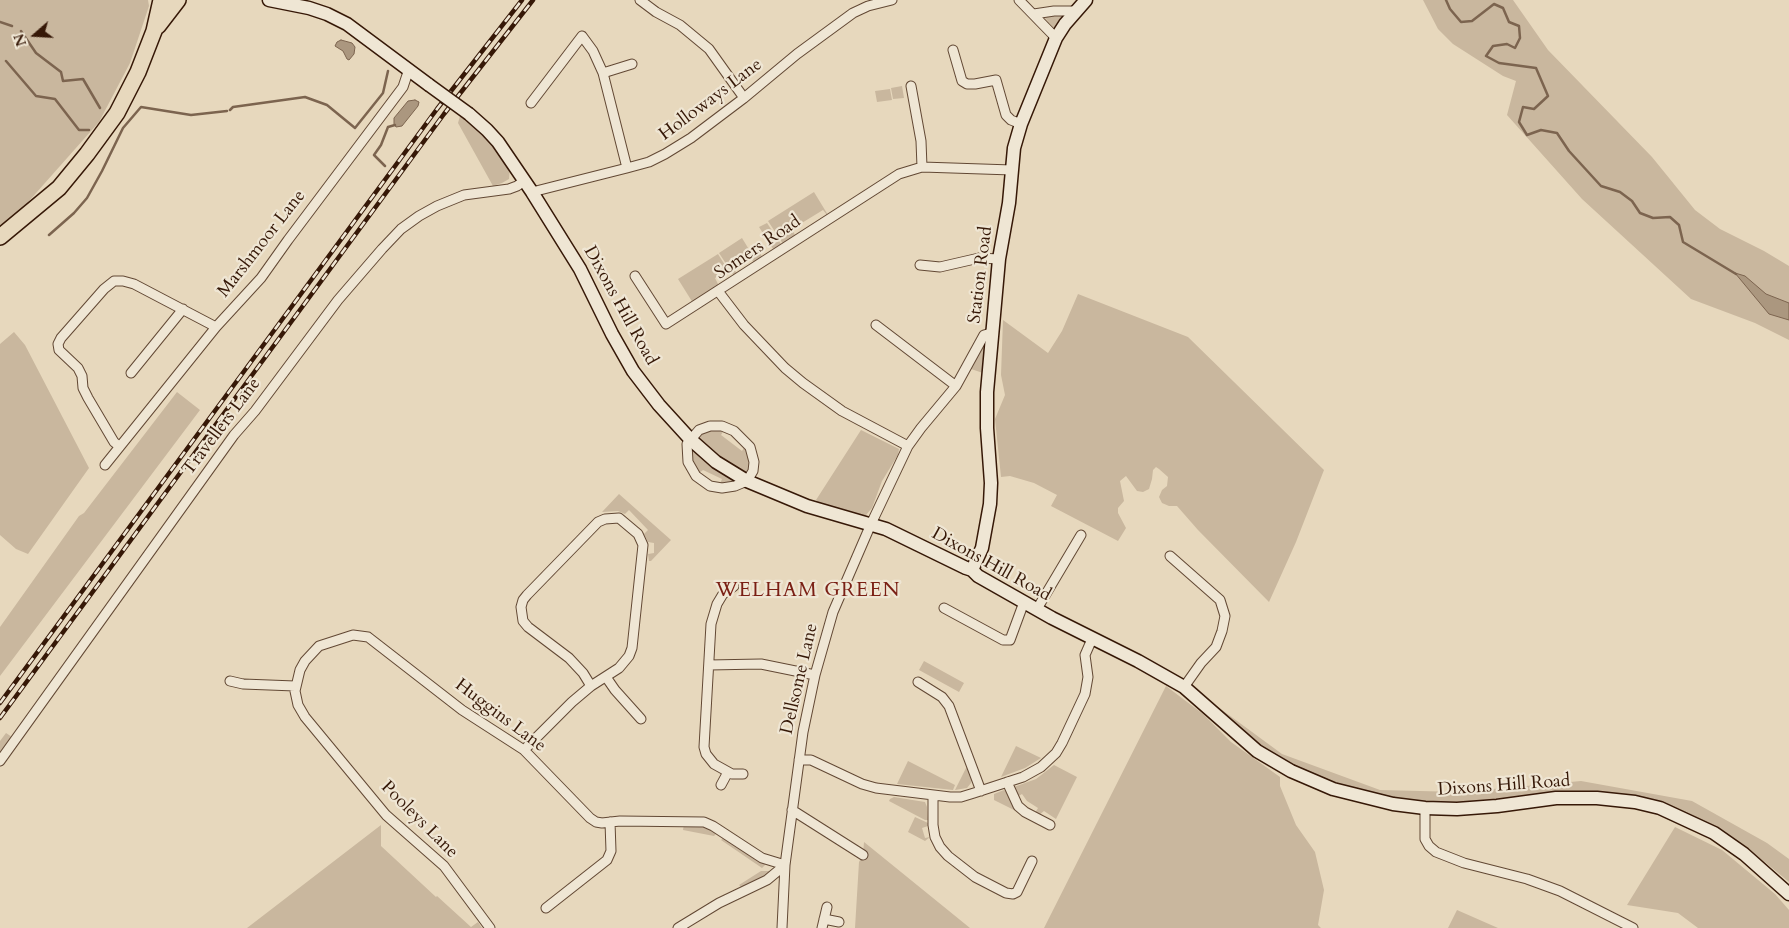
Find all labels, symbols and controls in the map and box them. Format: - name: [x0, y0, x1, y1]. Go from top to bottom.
- north arrow: [10, 10, 60, 60]
- text: N: [9, 31, 31, 49]
- street label: Holloways Lane: [655, 54, 767, 146]
- street label: Marshmoor Lane: [213, 186, 311, 302]
- street label: Somers Road: [711, 211, 805, 285]
- street label: Station Road: [964, 225, 998, 325]
- street label: Dixons Hill Road: [578, 243, 662, 369]
- street label: Travellers Lane: [178, 374, 266, 480]
- street label: Dixons Hill Road: [928, 523, 1054, 607]
- district label: WELHAM GREEN: [714, 579, 902, 603]
- street label: Dellsome Lane: [777, 622, 823, 736]
- street label: Huggins Lane: [450, 675, 550, 757]
- street label: Dixons Hill Road: [1437, 771, 1571, 801]
- street label: Pooleys Lane: [376, 777, 462, 863]

